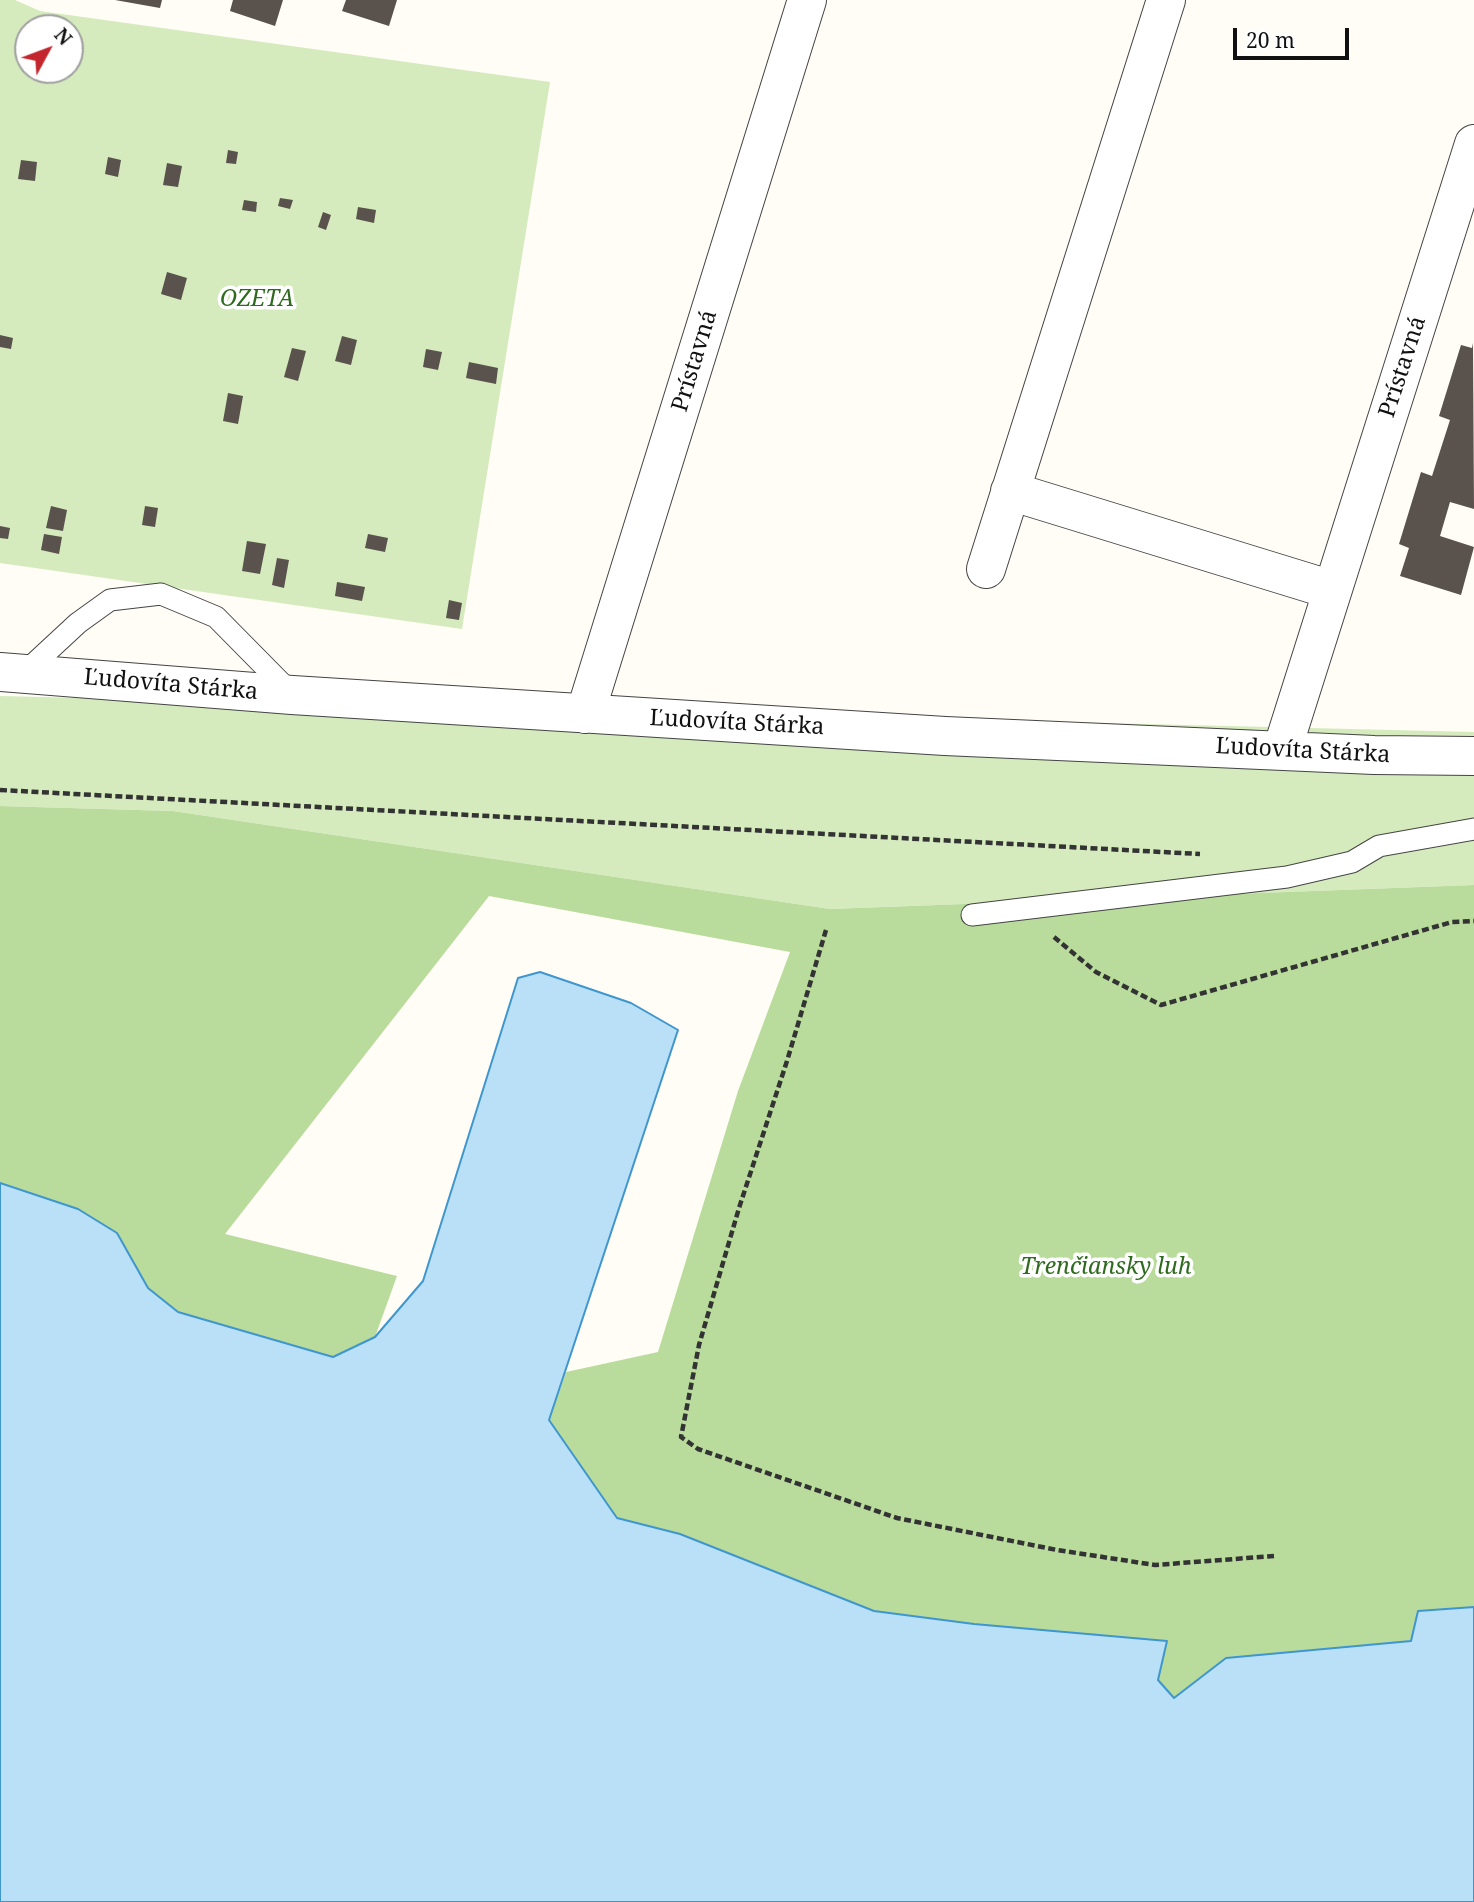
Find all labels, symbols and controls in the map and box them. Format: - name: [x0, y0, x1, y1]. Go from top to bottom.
- north arrow: [14, 14, 84, 84]
- scale bar: [1236, 14, 1352, 58]
- text: N: [49, 22, 78, 51]
- text: 20 m: [1246, 26, 1295, 54]
- park label: OZETA: [220, 285, 294, 313]
- street label: Prístavná: [667, 307, 723, 415]
- street label: Prístavná: [1374, 313, 1432, 421]
- street label: Ľudovíta Stárka: [83, 664, 259, 706]
- street label: Ľudovíta Stárka: [649, 705, 825, 741]
- street label: Ľudovíta Stárka: [1215, 733, 1391, 769]
- park label: Trenčiansky luh: [1020, 1253, 1192, 1281]

